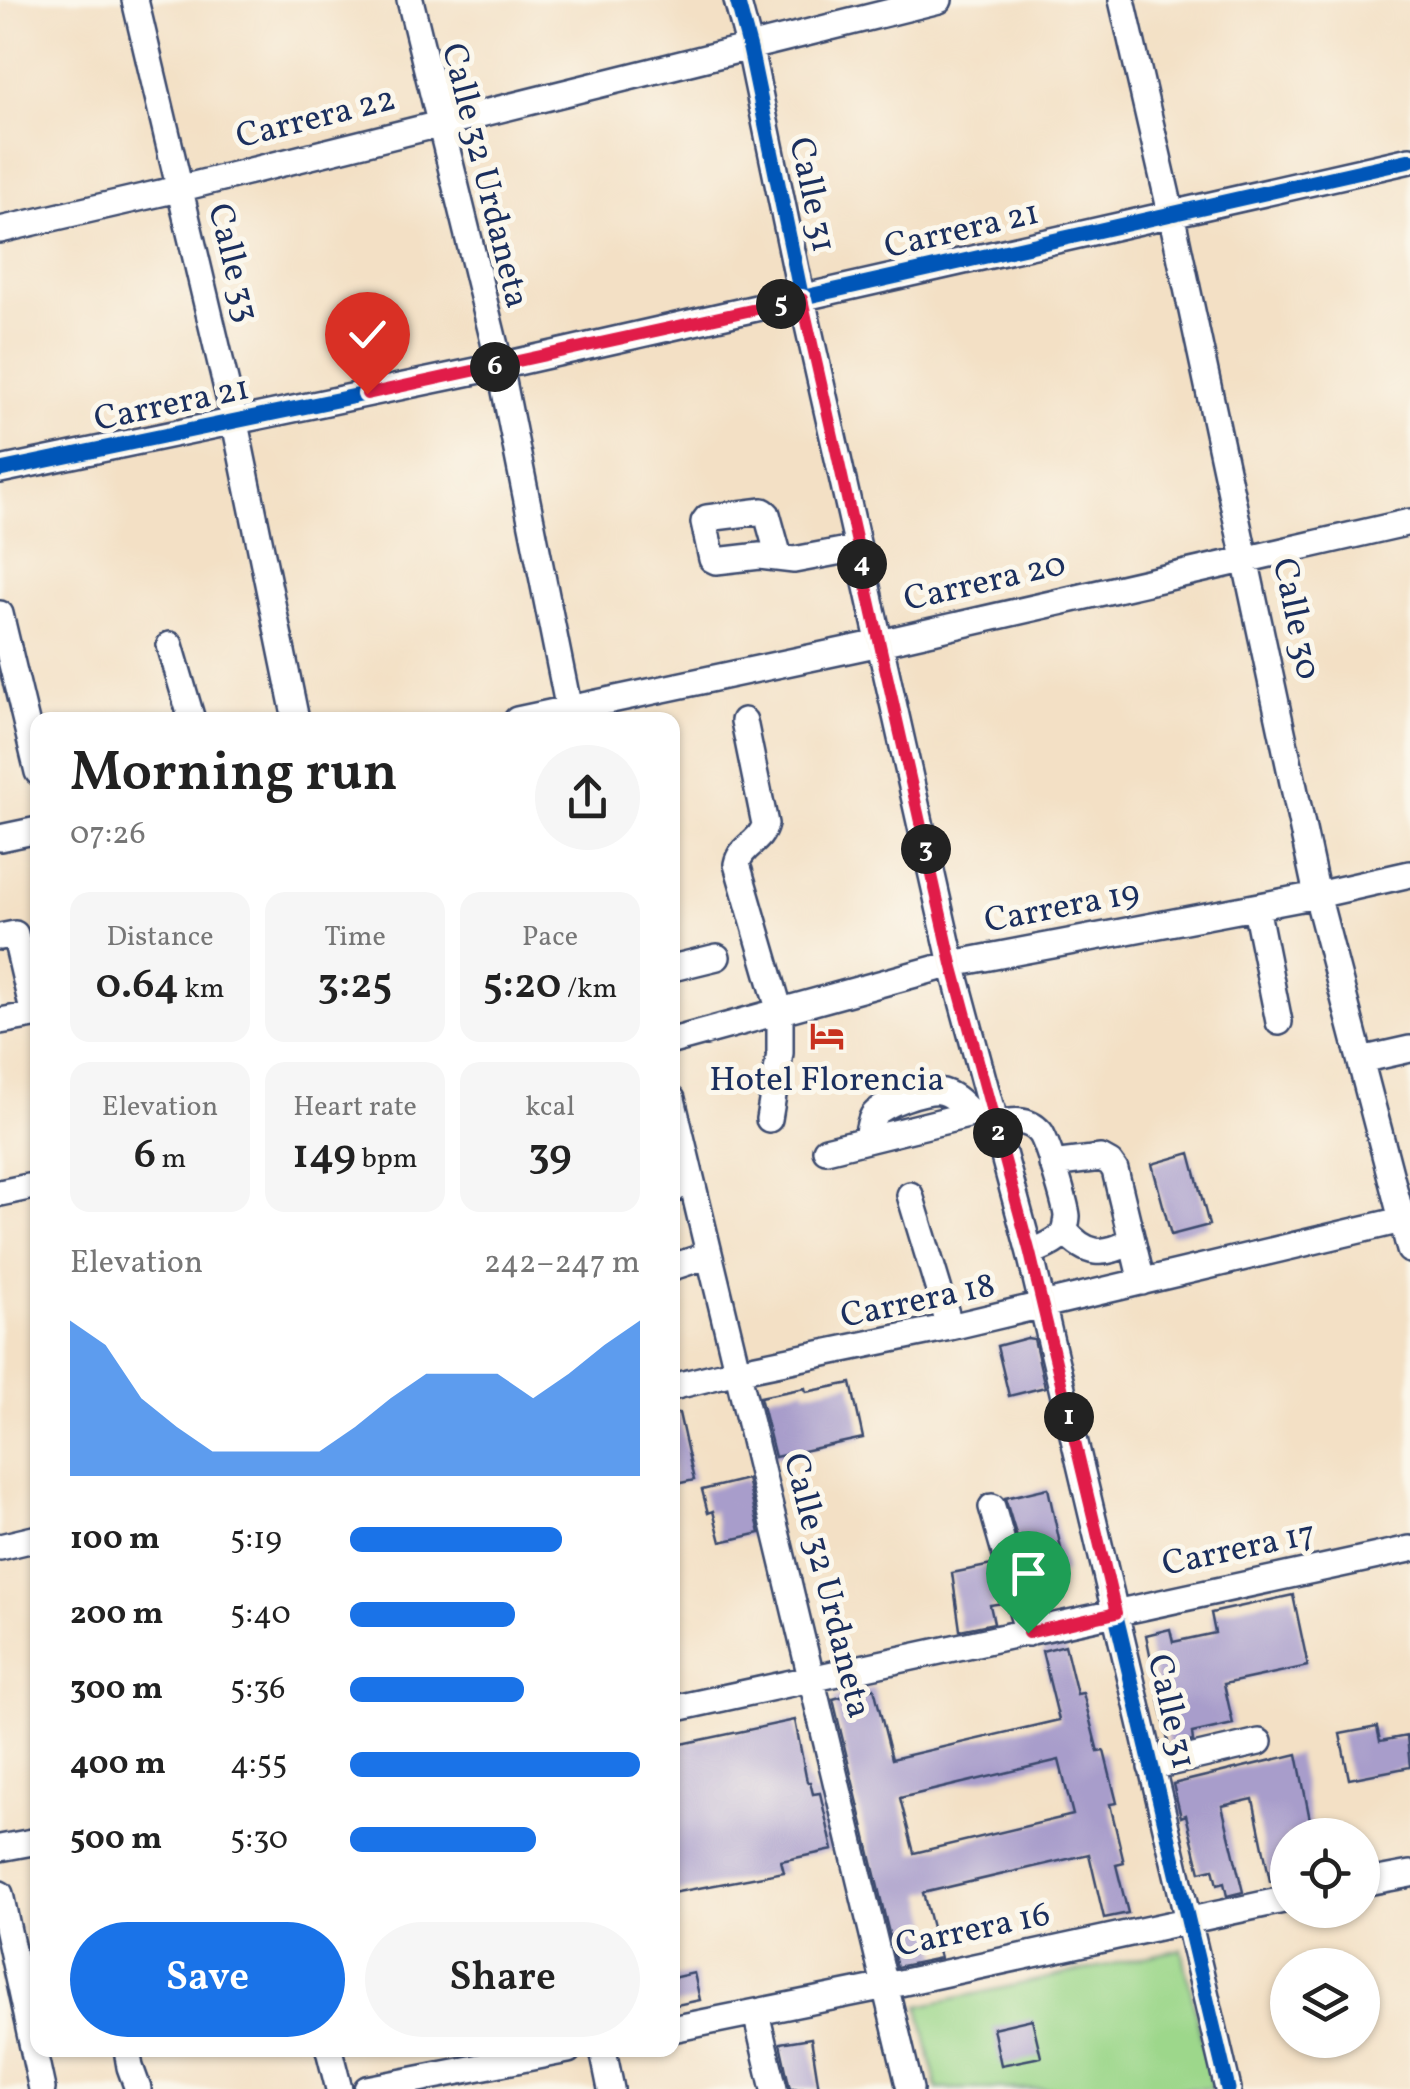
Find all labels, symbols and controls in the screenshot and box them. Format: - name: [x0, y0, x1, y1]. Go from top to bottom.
- street label: Calle 32 Urdaneta: [428, 39, 540, 313]
- street label: Carrera 22: [231, 76, 401, 162]
- street label: Calle 31: [775, 133, 847, 257]
- street label: Carrera 21: [880, 190, 1044, 272]
- street label: Calle 33: [194, 199, 270, 327]
- pin: 5: [756, 279, 806, 329]
- text: 5: [774, 284, 788, 323]
- pin: [325, 292, 410, 395]
- icon: check: [340, 307, 395, 362]
- pin: 6: [470, 342, 520, 392]
- text: 6: [487, 347, 503, 386]
- street label: Carrera 21: [90, 365, 254, 445]
- pin: 4: [837, 539, 887, 589]
- street label: Carrera 20: [899, 541, 1071, 625]
- text: 4: [854, 544, 870, 583]
- street label: Calle 30: [1259, 554, 1331, 684]
- text: Morning run: [70, 737, 398, 813]
- button: share: [535, 745, 640, 850]
- text: 07:26: [70, 813, 146, 857]
- pin: 3: [901, 824, 951, 874]
- text: 3: [919, 829, 933, 868]
- street label: Carrera 19: [980, 869, 1144, 947]
- text: Distance: [106, 918, 214, 957]
- text: Time: [324, 918, 386, 957]
- text: Pace: [522, 918, 578, 957]
- text: 0.64: [95, 957, 179, 1016]
- text: 3:25: [318, 957, 392, 1016]
- text: 5:20: [483, 957, 561, 1016]
- text: km: [179, 970, 225, 1009]
- text: /km: [561, 970, 617, 1009]
- hotel icon: Hotel Florencia: [808, 1017, 846, 1055]
- place label: Hotel Florencia: [709, 1057, 945, 1105]
- text: Elevation: [102, 1088, 218, 1127]
- text: Heart rate: [293, 1088, 417, 1127]
- text: kcal: [525, 1088, 575, 1127]
- pin: 2: [973, 1108, 1023, 1158]
- text: 2: [991, 1113, 1005, 1152]
- text: 6: [134, 1127, 156, 1186]
- text: 149: [292, 1127, 356, 1186]
- text: 39: [528, 1127, 572, 1186]
- text: m: [156, 1140, 186, 1179]
- text: bpm: [356, 1140, 418, 1179]
- text: Elevation: [70, 1242, 203, 1286]
- text: 242–247 m: [484, 1242, 640, 1286]
- street label: Carrera 18: [836, 1262, 1000, 1342]
- pin: 1: [1044, 1392, 1094, 1442]
- text: 1: [1063, 1397, 1075, 1436]
- street label: Calle 32 Urdaneta: [770, 1449, 882, 1723]
- street label: Carrera 17: [1158, 1510, 1320, 1590]
- text: 100 m: [70, 1518, 160, 1562]
- text: 5:19: [230, 1518, 282, 1562]
- pin: [986, 1531, 1071, 1634]
- icon: arrive: [1001, 1546, 1056, 1601]
- text: 200 m: [70, 1593, 164, 1637]
- text: 5:40: [230, 1593, 291, 1637]
- street label: Calle 31: [1134, 1650, 1206, 1774]
- text: 300 m: [70, 1668, 163, 1712]
- text: 5:36: [230, 1668, 286, 1712]
- text: 400 m: [70, 1743, 166, 1787]
- text: 4:55: [230, 1743, 287, 1787]
- text: 500 m: [70, 1818, 162, 1862]
- text: 5:30: [230, 1818, 288, 1862]
- map controls: [1270, 1818, 1380, 2058]
- button: locate: [1270, 1818, 1380, 1928]
- street label: Carrera 16: [891, 1891, 1055, 1971]
- button: Save: [70, 1922, 345, 2037]
- button: Share: [365, 1922, 640, 2037]
- button: layers: [1270, 1948, 1380, 2058]

